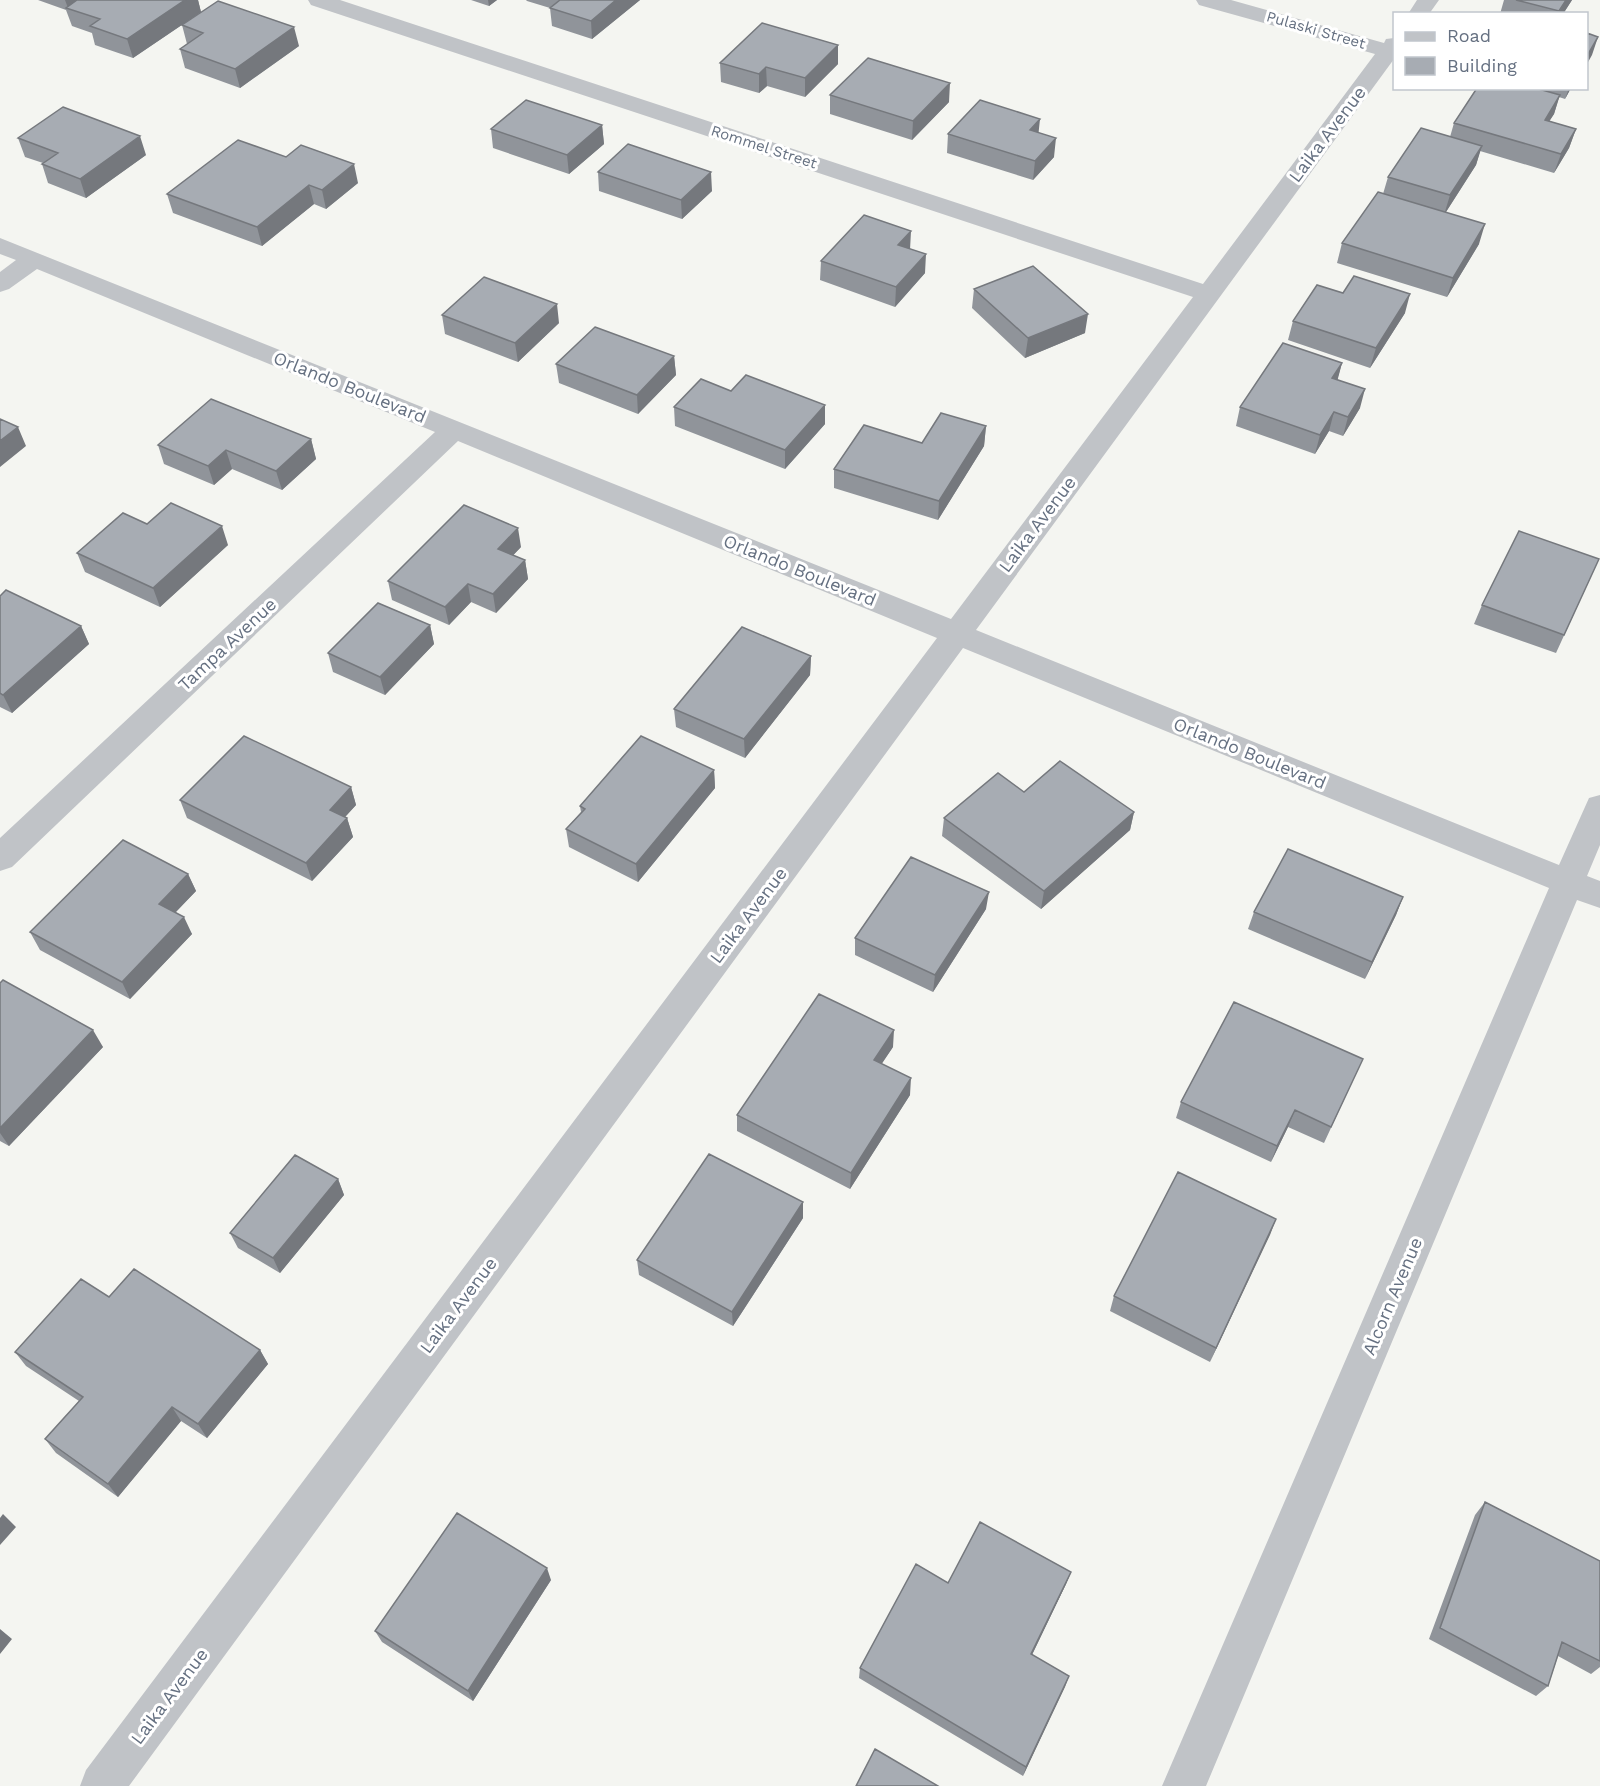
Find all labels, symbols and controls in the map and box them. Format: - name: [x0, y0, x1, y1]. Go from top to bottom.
- street label: Pulaski Street: [1264, 7, 1368, 53]
- legend: [1393, 12, 1588, 90]
- text: Road: [1447, 25, 1491, 46]
- text: Building: [1447, 55, 1517, 76]
- street label: Laika Avenue: [1284, 82, 1370, 186]
- street label: Rommel Street: [709, 121, 820, 173]
- street label: Orlando Boulevard: [271, 347, 429, 427]
- street label: Laika Avenue: [994, 472, 1080, 576]
- street label: Orlando Boulevard: [721, 530, 879, 610]
- street label: Tampa Avenue: [174, 593, 280, 695]
- street label: Orlando Boulevard: [1171, 713, 1329, 793]
- street label: Laika Avenue: [705, 863, 791, 967]
- street label: Alcorn Avenue: [1358, 1234, 1426, 1358]
- street label: Laika Avenue: [415, 1253, 501, 1357]
- street label: Laika Avenue: [126, 1644, 212, 1748]

